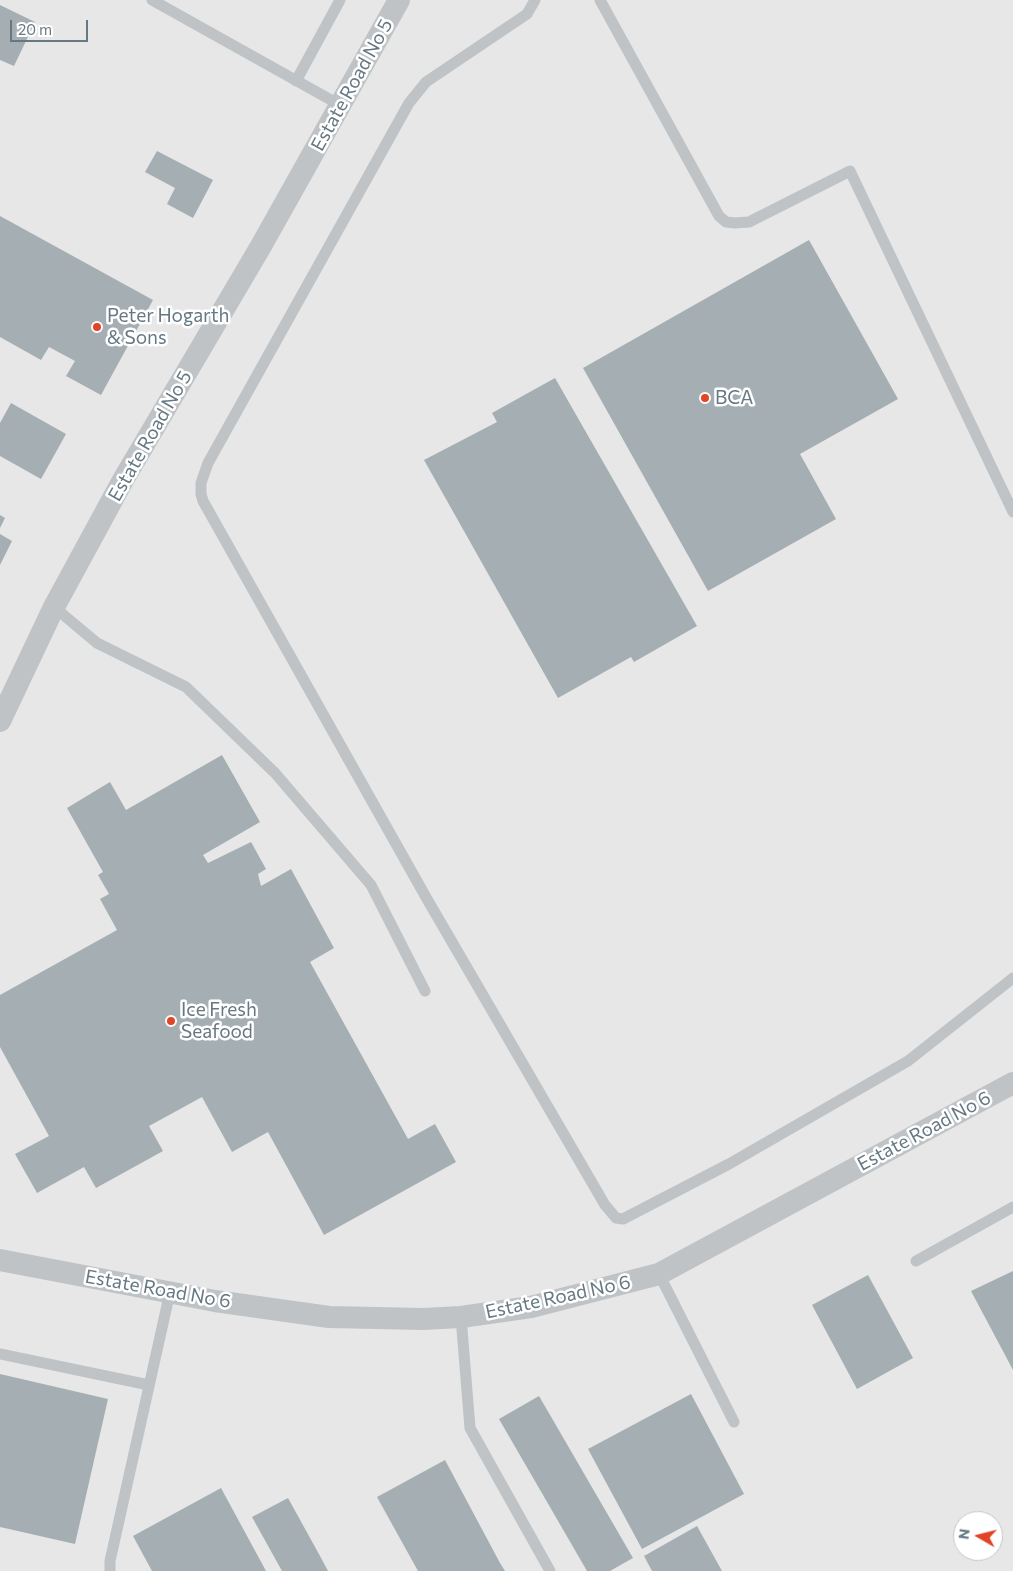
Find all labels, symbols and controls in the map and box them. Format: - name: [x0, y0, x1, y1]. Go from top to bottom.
- scale bar: [12, 10, 90, 42]
- street label: Estate Road No 5: [306, 15, 398, 155]
- text: 20 m: [18, 20, 52, 38]
- place label: Peter Hogarth & Sons: [107, 305, 229, 349]
- marker: Peter Hogarth & Sons: [91, 321, 103, 333]
- street label: Estate Road No 5: [103, 367, 197, 505]
- place label: BCA: [715, 387, 753, 409]
- marker: BCA: [699, 392, 711, 404]
- place label: Ice Fresh Seafood: [181, 999, 257, 1043]
- marker: Ice Fresh Seafood: [165, 1015, 177, 1027]
- street label: Estate Road No 6: [853, 1086, 995, 1176]
- street label: Estate Road No 6: [83, 1265, 233, 1313]
- street label: Estate Road No 6: [483, 1270, 633, 1324]
- north arrow: [953, 1511, 1003, 1561]
- text: N: [954, 1528, 973, 1540]

